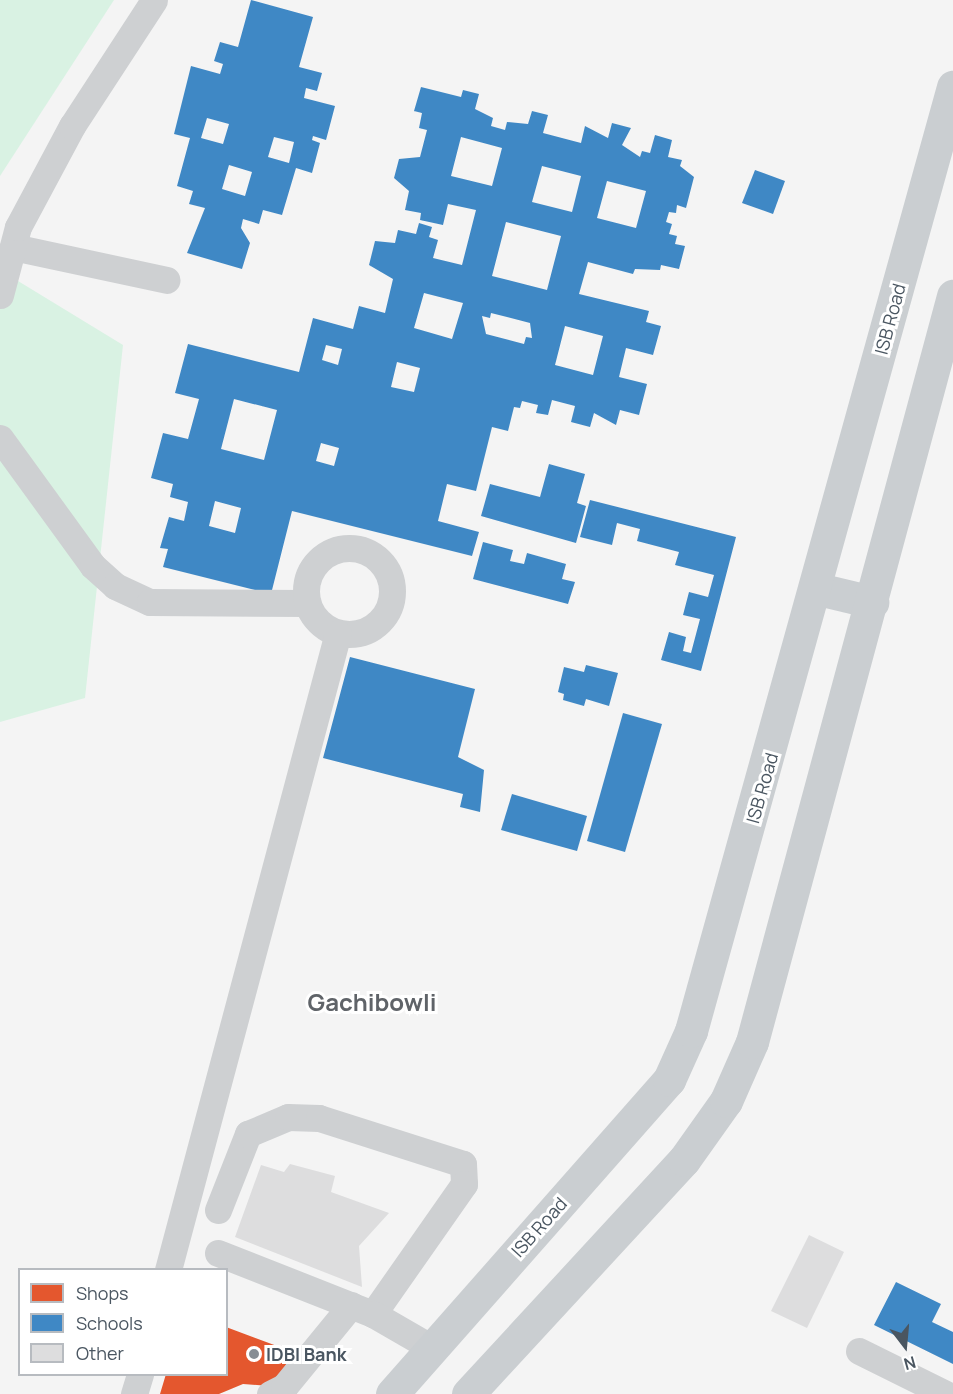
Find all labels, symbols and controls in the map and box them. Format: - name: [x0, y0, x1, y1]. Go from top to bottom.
- street label: ISB Road: [870, 281, 910, 357]
- street label: ISB Road: [742, 750, 782, 826]
- district label: Gachibowli: [308, 988, 436, 1016]
- street label: ISB Road: [507, 1193, 571, 1261]
- legend: [18, 1268, 228, 1376]
- text: Shops: [76, 1281, 128, 1305]
- text: Schools: [76, 1311, 143, 1335]
- north arrow: [875, 1316, 935, 1376]
- text: Other: [76, 1341, 124, 1365]
- place label: IDBI Bank: [266, 1343, 346, 1365]
- marker: IDBI Bank: [247, 1347, 261, 1361]
- text: N: [901, 1351, 919, 1375]

